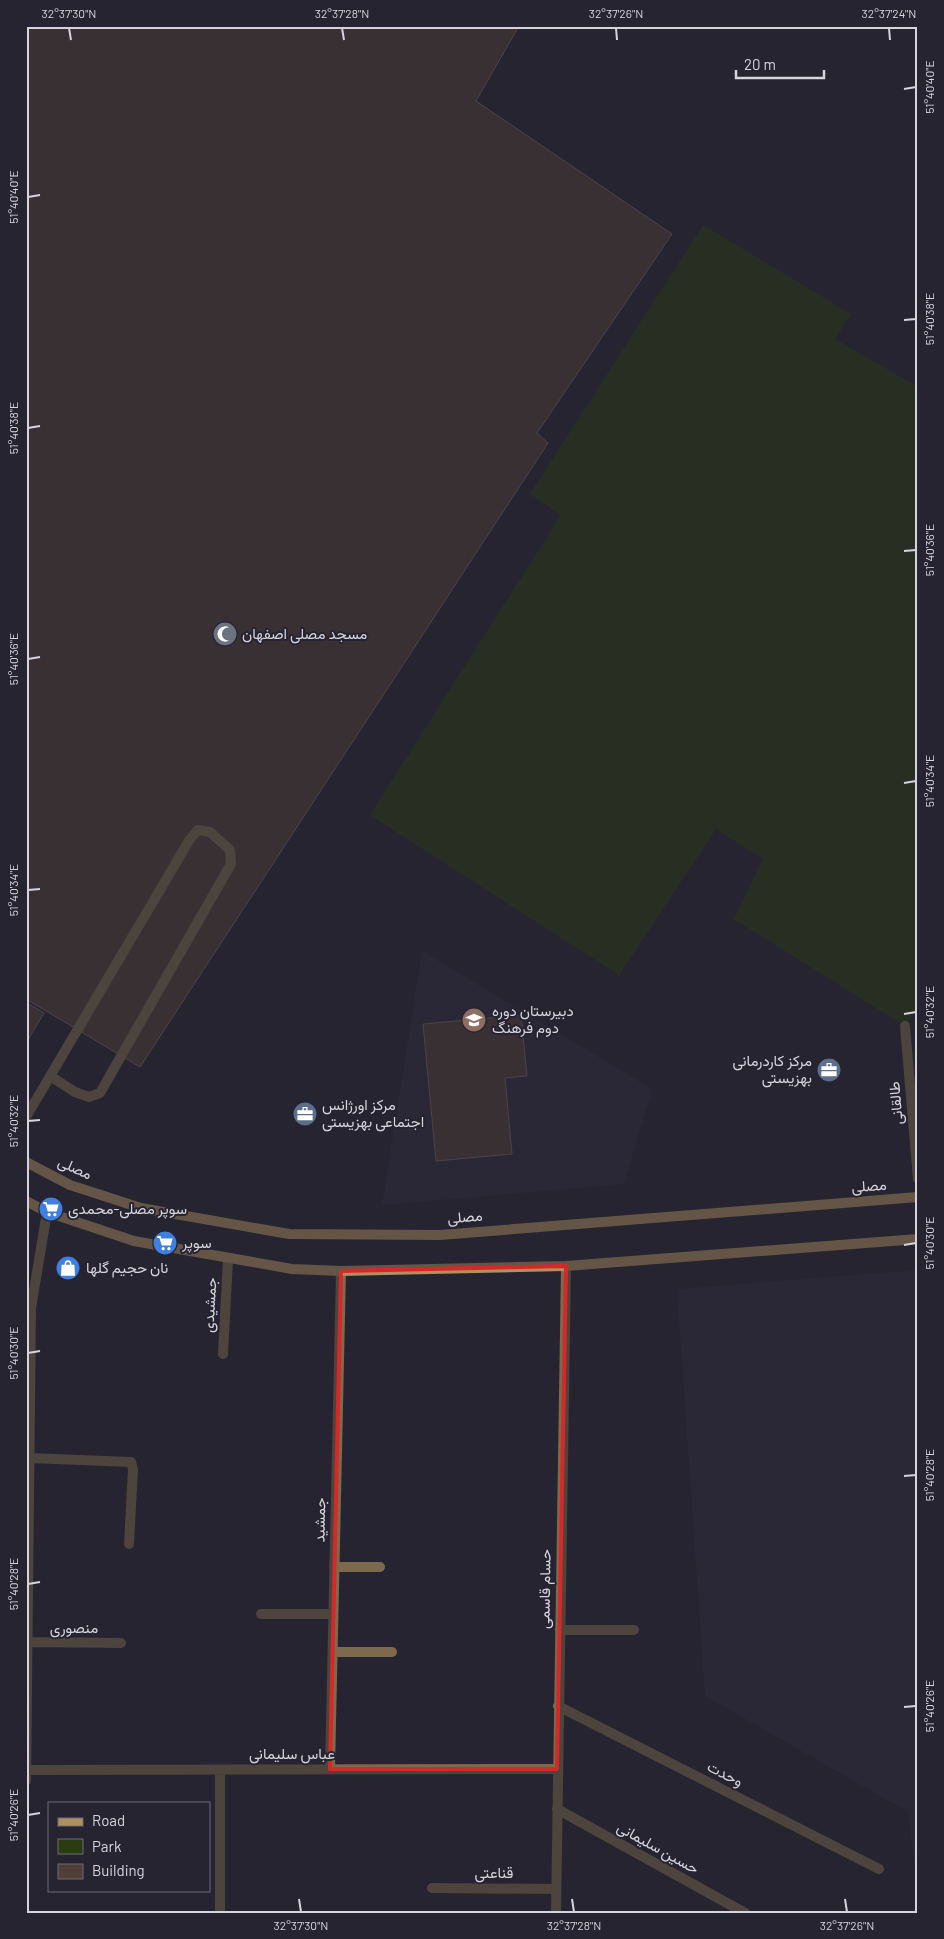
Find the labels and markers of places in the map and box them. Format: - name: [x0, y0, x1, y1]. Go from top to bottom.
- mosque icon: مسجد مصلی اصفهان: [212, 621, 238, 647]
- place label: مسجد مصلی اصفهان: [242, 624, 367, 644]
- place label: دبیرستان دوره دوم فرهنگ: [492, 1001, 574, 1038]
- school or university icon: دبیرستان دوره دوم فرهنگ: [461, 1007, 487, 1033]
- place label: مرکز کاردرمانی بهزیستی: [733, 1051, 812, 1088]
- office icon: مرکز کاردرمانی بهزیستی: [816, 1057, 842, 1083]
- place label: مرکز اورژانس اجتماعی بهزیستی: [322, 1095, 424, 1132]
- office icon: مرکز اورژانس اجتماعی بهزیستی: [292, 1101, 318, 1127]
- supermarket icon: سوپر مصلی-محمدی: [38, 1196, 64, 1222]
- place label: سوپر مصلی-محمدی: [68, 1199, 187, 1219]
- supermarket icon: سوپر: [152, 1230, 178, 1256]
- place label: سوپر: [181, 1233, 212, 1253]
- shop icon: نان حجیم گلها: [55, 1255, 81, 1281]
- place label: نان حجیم گلها: [86, 1258, 168, 1278]

